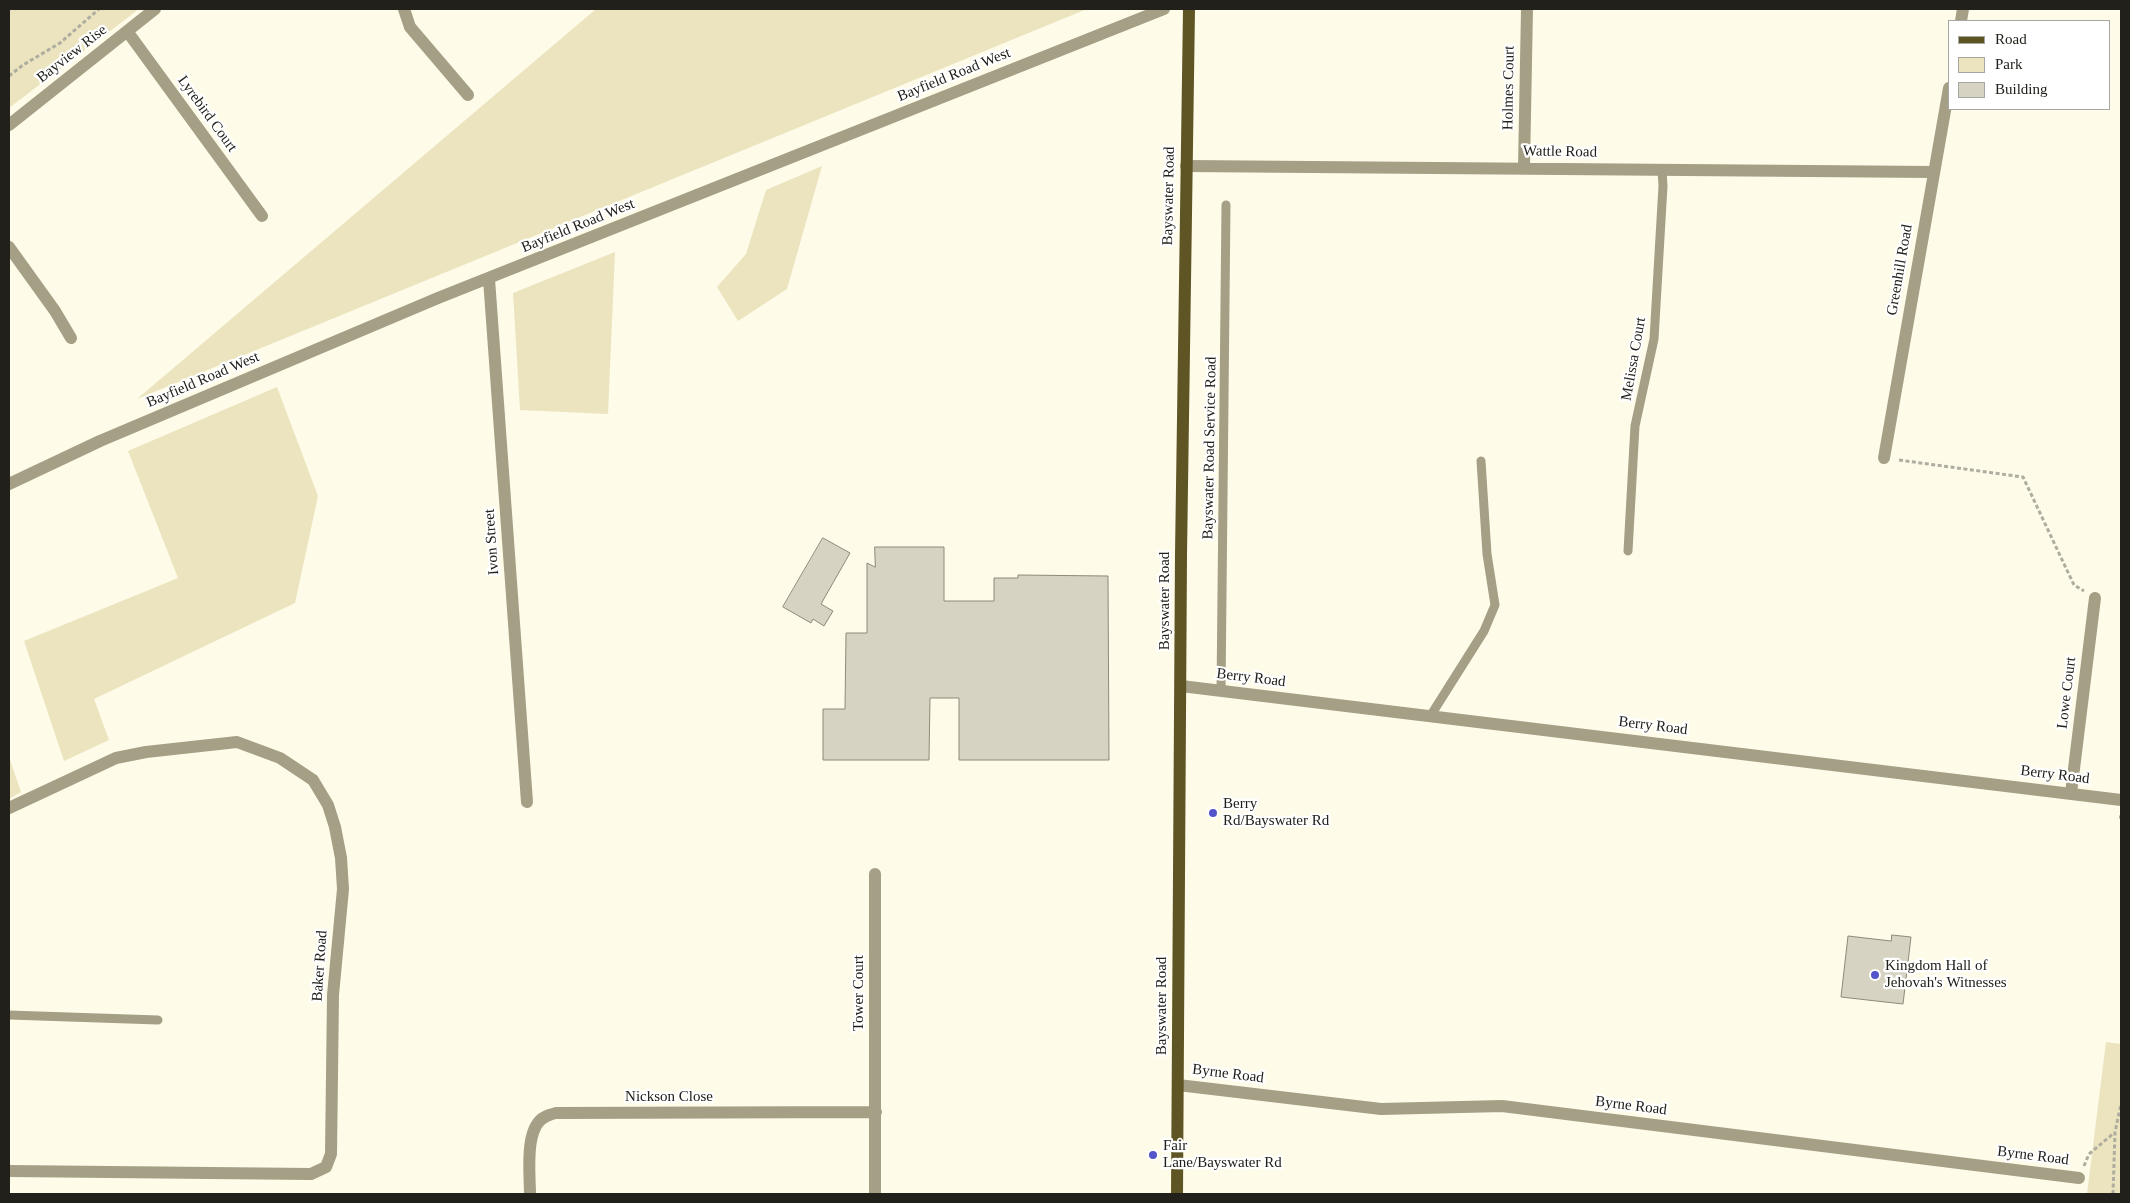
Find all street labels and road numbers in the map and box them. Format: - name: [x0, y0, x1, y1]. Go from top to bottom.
- street label: Bayview Rise: [33, 21, 111, 87]
- street label: Bayfield Road West: [895, 44, 1013, 106]
- street label: Holmes Court: [1499, 46, 1519, 130]
- street label: Lyrebird Court: [173, 72, 241, 156]
- street label: Wattle Road: [1523, 142, 1597, 162]
- street label: Bayswater Road: [1159, 146, 1179, 246]
- street label: Bayfield Road West: [519, 195, 637, 257]
- street label: Greenhill Road: [1883, 223, 1917, 317]
- street label: Melissa Court: [1618, 316, 1650, 402]
- street label: Bayfield Road West: [144, 348, 262, 412]
- street label: Bayswater Road Service Road: [1199, 356, 1221, 540]
- street label: Ivon Street: [481, 508, 503, 576]
- street label: Bayswater Road: [1156, 552, 1174, 650]
- street label: Lowe Court: [2054, 656, 2080, 730]
- street label: Berry Road: [1215, 665, 1287, 691]
- street label: Berry Road: [1617, 713, 1689, 739]
- street label: Berry Road: [2019, 762, 2091, 788]
- street label: Baker Road: [309, 930, 331, 1002]
- street label: Tower Court: [850, 955, 868, 1031]
- street label: Bayswater Road: [1153, 957, 1171, 1055]
- street label: Byrne Road: [1191, 1061, 1265, 1087]
- street label: Nickson Close: [625, 1088, 713, 1106]
- street label: Byrne Road: [1594, 1093, 1668, 1119]
- street label: Byrne Road: [1996, 1143, 2070, 1169]

